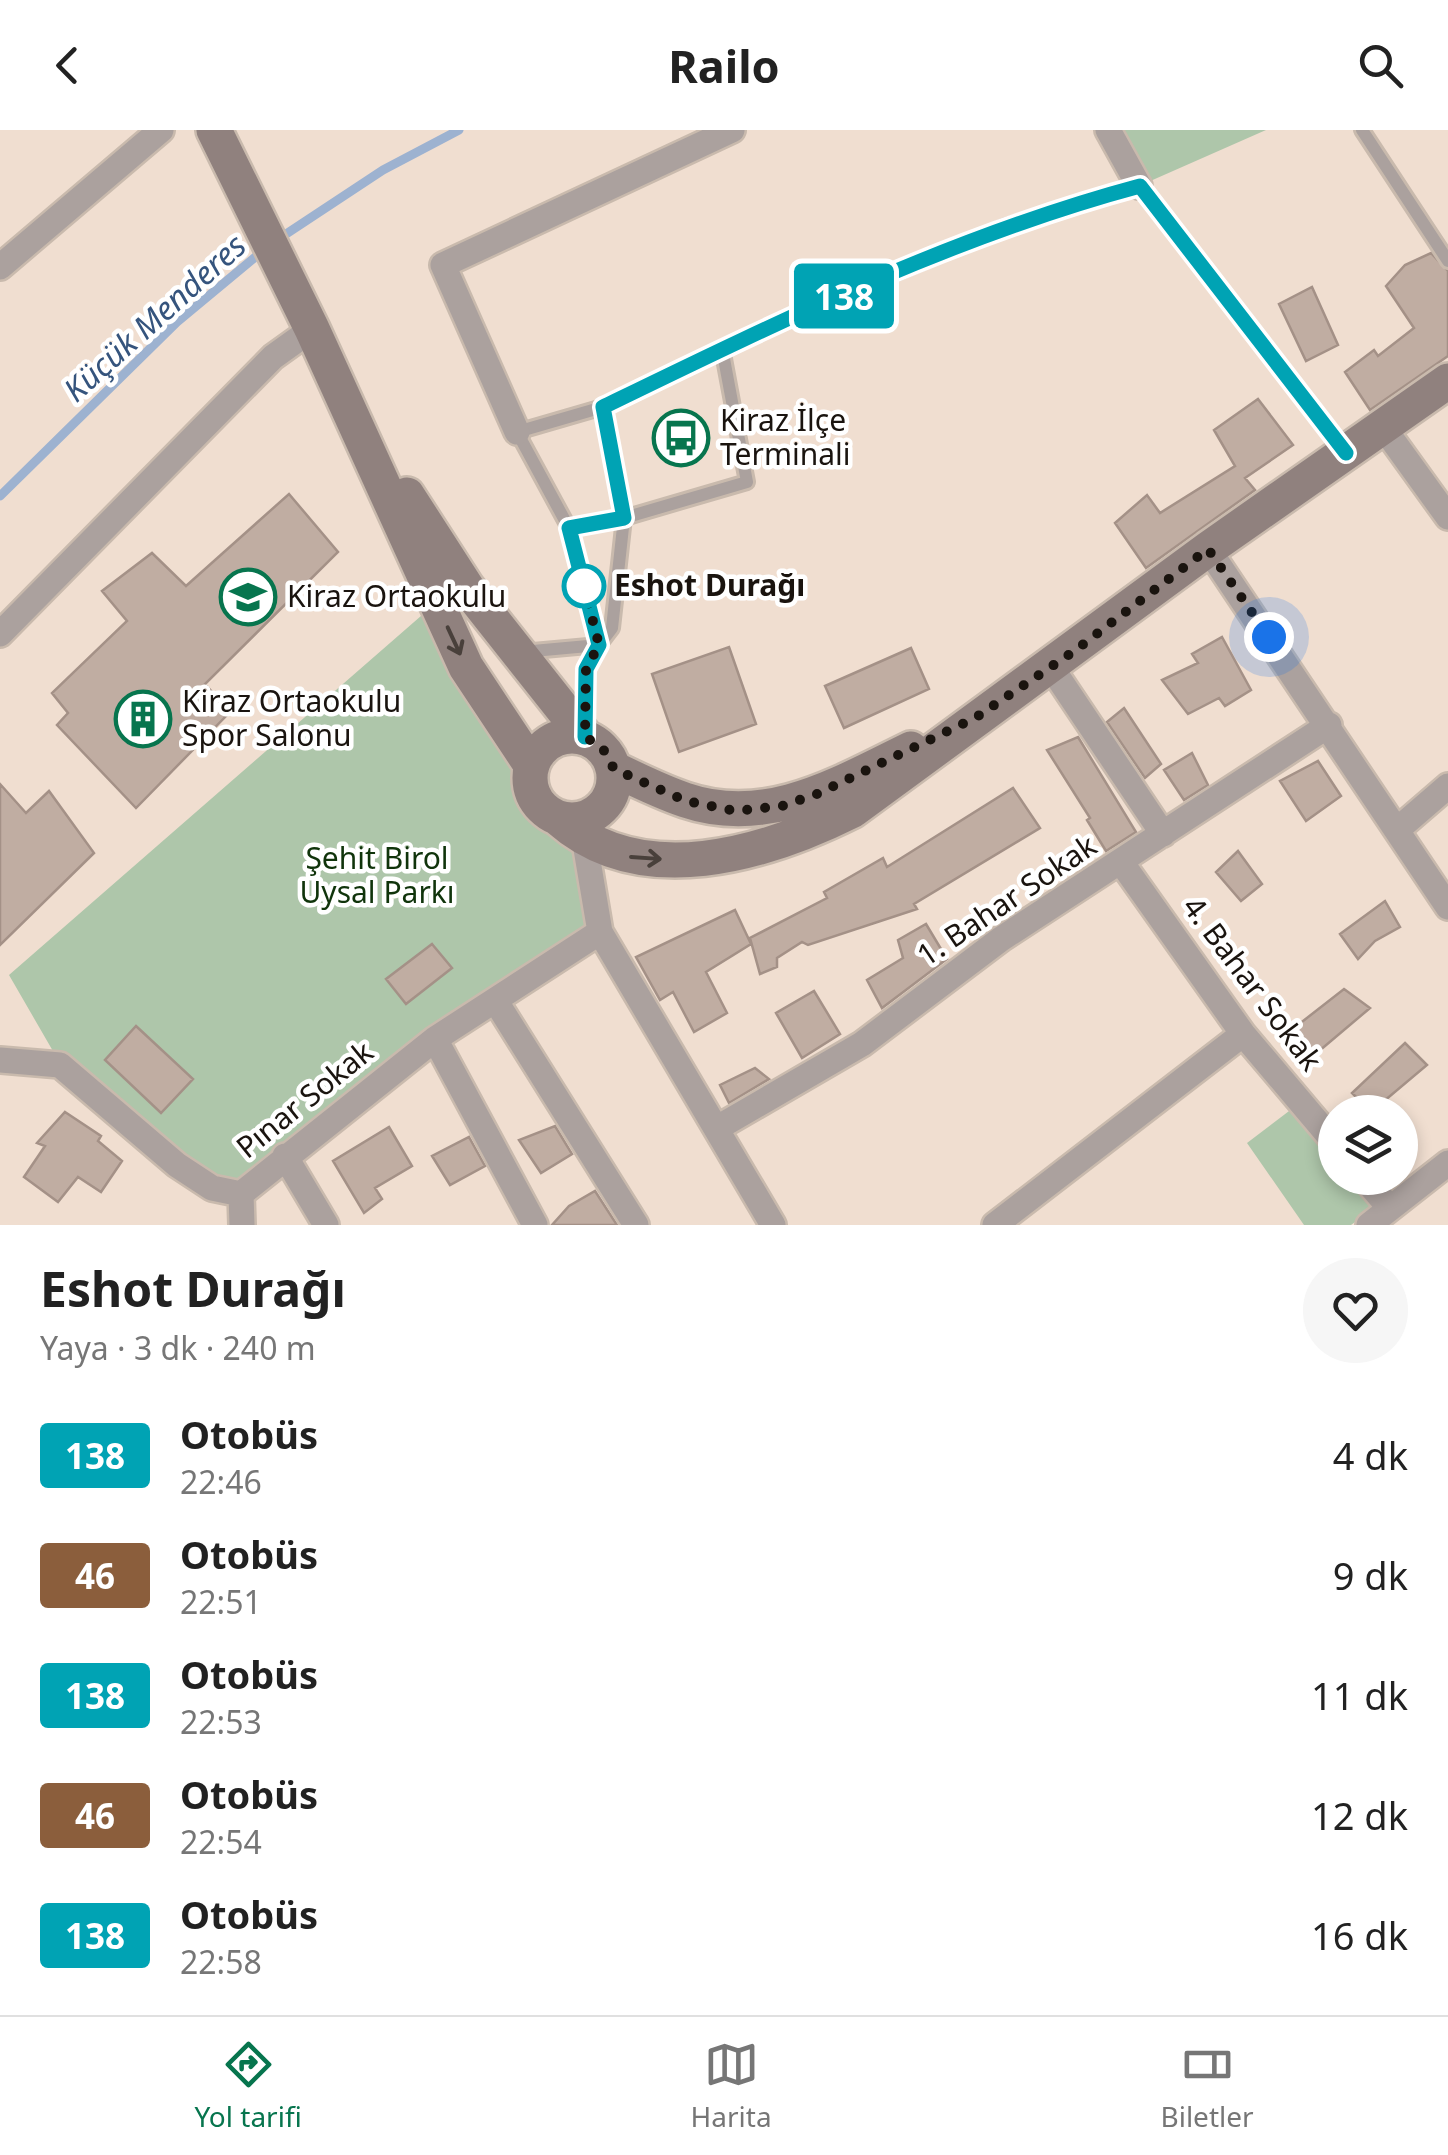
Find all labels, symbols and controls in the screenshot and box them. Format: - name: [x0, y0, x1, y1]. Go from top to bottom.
- text: Railo: [668, 35, 780, 96]
- icon: back: [40, 38, 95, 93]
- icon: search: [1353, 38, 1408, 93]
- water label: Küçük Menderes: [54, 223, 255, 410]
- line badge: 138: [786, 264, 902, 328]
- text: 138: [814, 273, 874, 320]
- place label: Kiraz İlçe Terminali: [720, 399, 851, 474]
- bus stop icon: Kiraz İlçe Terminali: [651, 408, 711, 468]
- place label: Eshot Durağı: [614, 564, 805, 605]
- marker: Eshot Durağı: [563, 565, 605, 607]
- school or university icon: Kiraz Ortaokulu: [218, 567, 278, 627]
- place label: Kiraz Ortaokulu: [287, 575, 506, 616]
- your location: [1244, 612, 1294, 662]
- one-way arrow: [446, 625, 465, 655]
- place label: Kiraz Ortaokulu Spor Salonu: [182, 680, 401, 755]
- building icon: Kiraz Ortaokulu Spor Salonu: [113, 689, 173, 749]
- street label: 1. Bahar Sokak: [908, 824, 1104, 975]
- park label: Şehit Birol Uysal Parkı: [299, 837, 455, 912]
- one-way arrow: [629, 848, 661, 867]
- street label: 4. Bahar Sokak: [1174, 888, 1332, 1079]
- street label: Pınar Sokak: [227, 1031, 381, 1167]
- map controls: [1318, 1095, 1418, 1195]
- button: layers: [1318, 1095, 1418, 1195]
- text: Eshot Durağı: [40, 1256, 346, 1321]
- button: heart: [1303, 1258, 1408, 1363]
- text: Yaya · 3 dk · 240 m: [40, 1326, 316, 1369]
- text: Otobüs: [180, 1408, 318, 1460]
- text: 4 dk: [1333, 1429, 1408, 1481]
- text: 138: [65, 1432, 125, 1479]
- text: 22:46: [180, 1460, 262, 1503]
- text: Otobüs: [180, 1528, 318, 1580]
- text: 9 dk: [1333, 1549, 1408, 1601]
- text: 46: [75, 1552, 115, 1599]
- text: 22:51: [180, 1580, 262, 1623]
- text: Otobüs: [180, 1648, 318, 1700]
- text: 11 dk: [1311, 1669, 1408, 1721]
- text: 138: [65, 1672, 125, 1719]
- text: 22:53: [180, 1700, 262, 1743]
- text: Otobüs: [180, 1768, 318, 1820]
- text: 12 dk: [1311, 1789, 1408, 1841]
- text: 46: [75, 1792, 115, 1839]
- text: 22:54: [180, 1820, 262, 1863]
- text: Otobüs: [180, 1888, 318, 1940]
- text: 16 dk: [1311, 1909, 1408, 1961]
- text: 138: [65, 1912, 125, 1959]
- text: 22:58: [180, 1940, 262, 1983]
- tab: Yol tarifi: [194, 2037, 302, 2135]
- tab: Harita: [691, 2037, 772, 2135]
- tab: Biletler: [1160, 2037, 1254, 2135]

